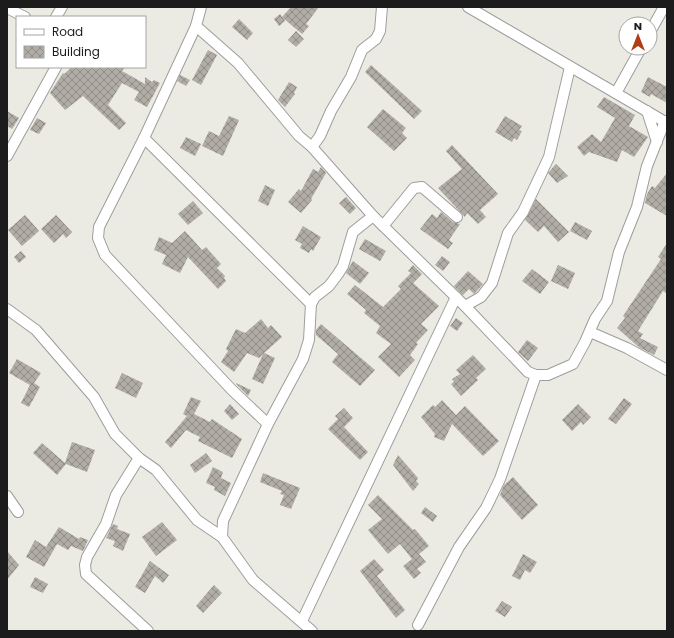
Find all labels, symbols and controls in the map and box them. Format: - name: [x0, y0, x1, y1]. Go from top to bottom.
- legend: [16, 16, 146, 68]
- north arrow: [618, 16, 658, 56]
- text: N: [634, 18, 642, 34]
- text: Road: [52, 23, 83, 40]
- text: Building: [52, 43, 100, 60]

